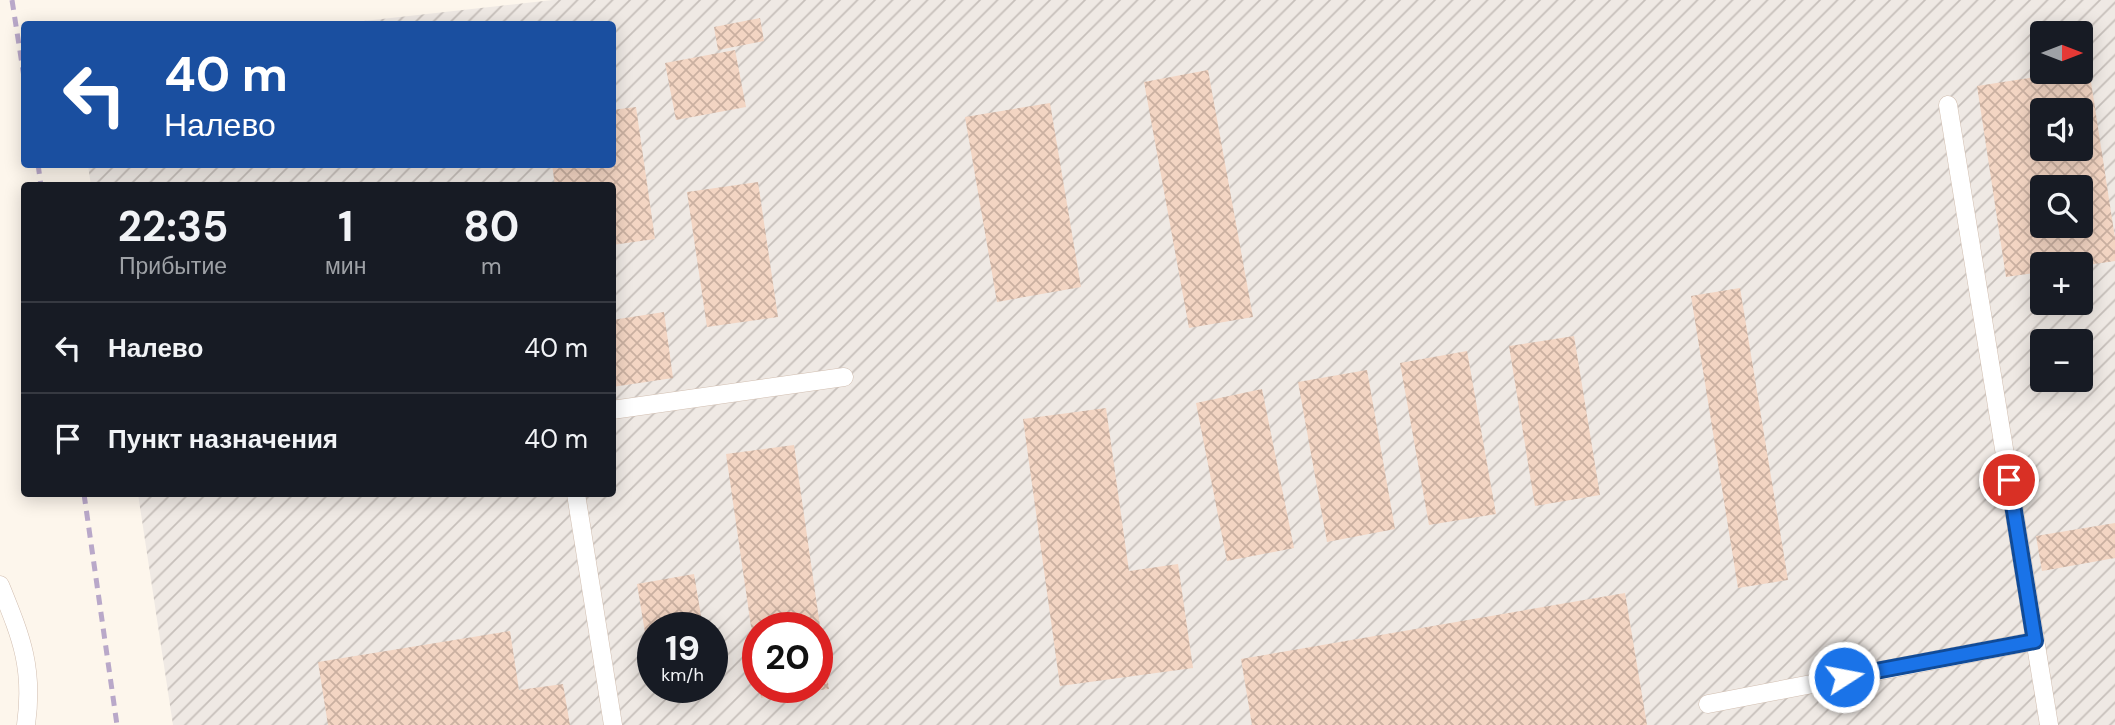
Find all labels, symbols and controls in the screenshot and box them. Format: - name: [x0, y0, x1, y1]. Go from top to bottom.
- north arrow: [2030, 21, 2093, 84]
- map controls: [2030, 21, 2093, 392]
- text: 40 m: [164, 42, 288, 106]
- icon: left: [49, 49, 140, 140]
- button: sound: [2030, 98, 2093, 161]
- text: Налево: [164, 104, 276, 146]
- button: search: [2030, 175, 2093, 238]
- text: 22:35: [118, 199, 228, 254]
- text: 1: [338, 199, 353, 254]
- text: 80: [463, 199, 519, 254]
- text: Прибытие: [119, 251, 227, 281]
- text: мин: [325, 251, 366, 281]
- text: m: [481, 251, 501, 281]
- button: +: [2030, 252, 2093, 315]
- icon: left: [49, 329, 87, 367]
- button: −: [2030, 329, 2093, 392]
- text: Налево: [108, 331, 203, 365]
- text: 40 m: [524, 331, 588, 365]
- icon: arrive: [49, 420, 87, 458]
- text: Пункт назначения: [108, 422, 338, 456]
- text: 40 m: [524, 422, 588, 456]
- pin: [1979, 450, 2039, 510]
- icon: arrive: [1990, 461, 2028, 499]
- speed limit sign: 20: [742, 612, 833, 703]
- text: 19: [665, 625, 700, 671]
- position arrow: [1807, 640, 1881, 714]
- text: km/h: [661, 663, 704, 687]

